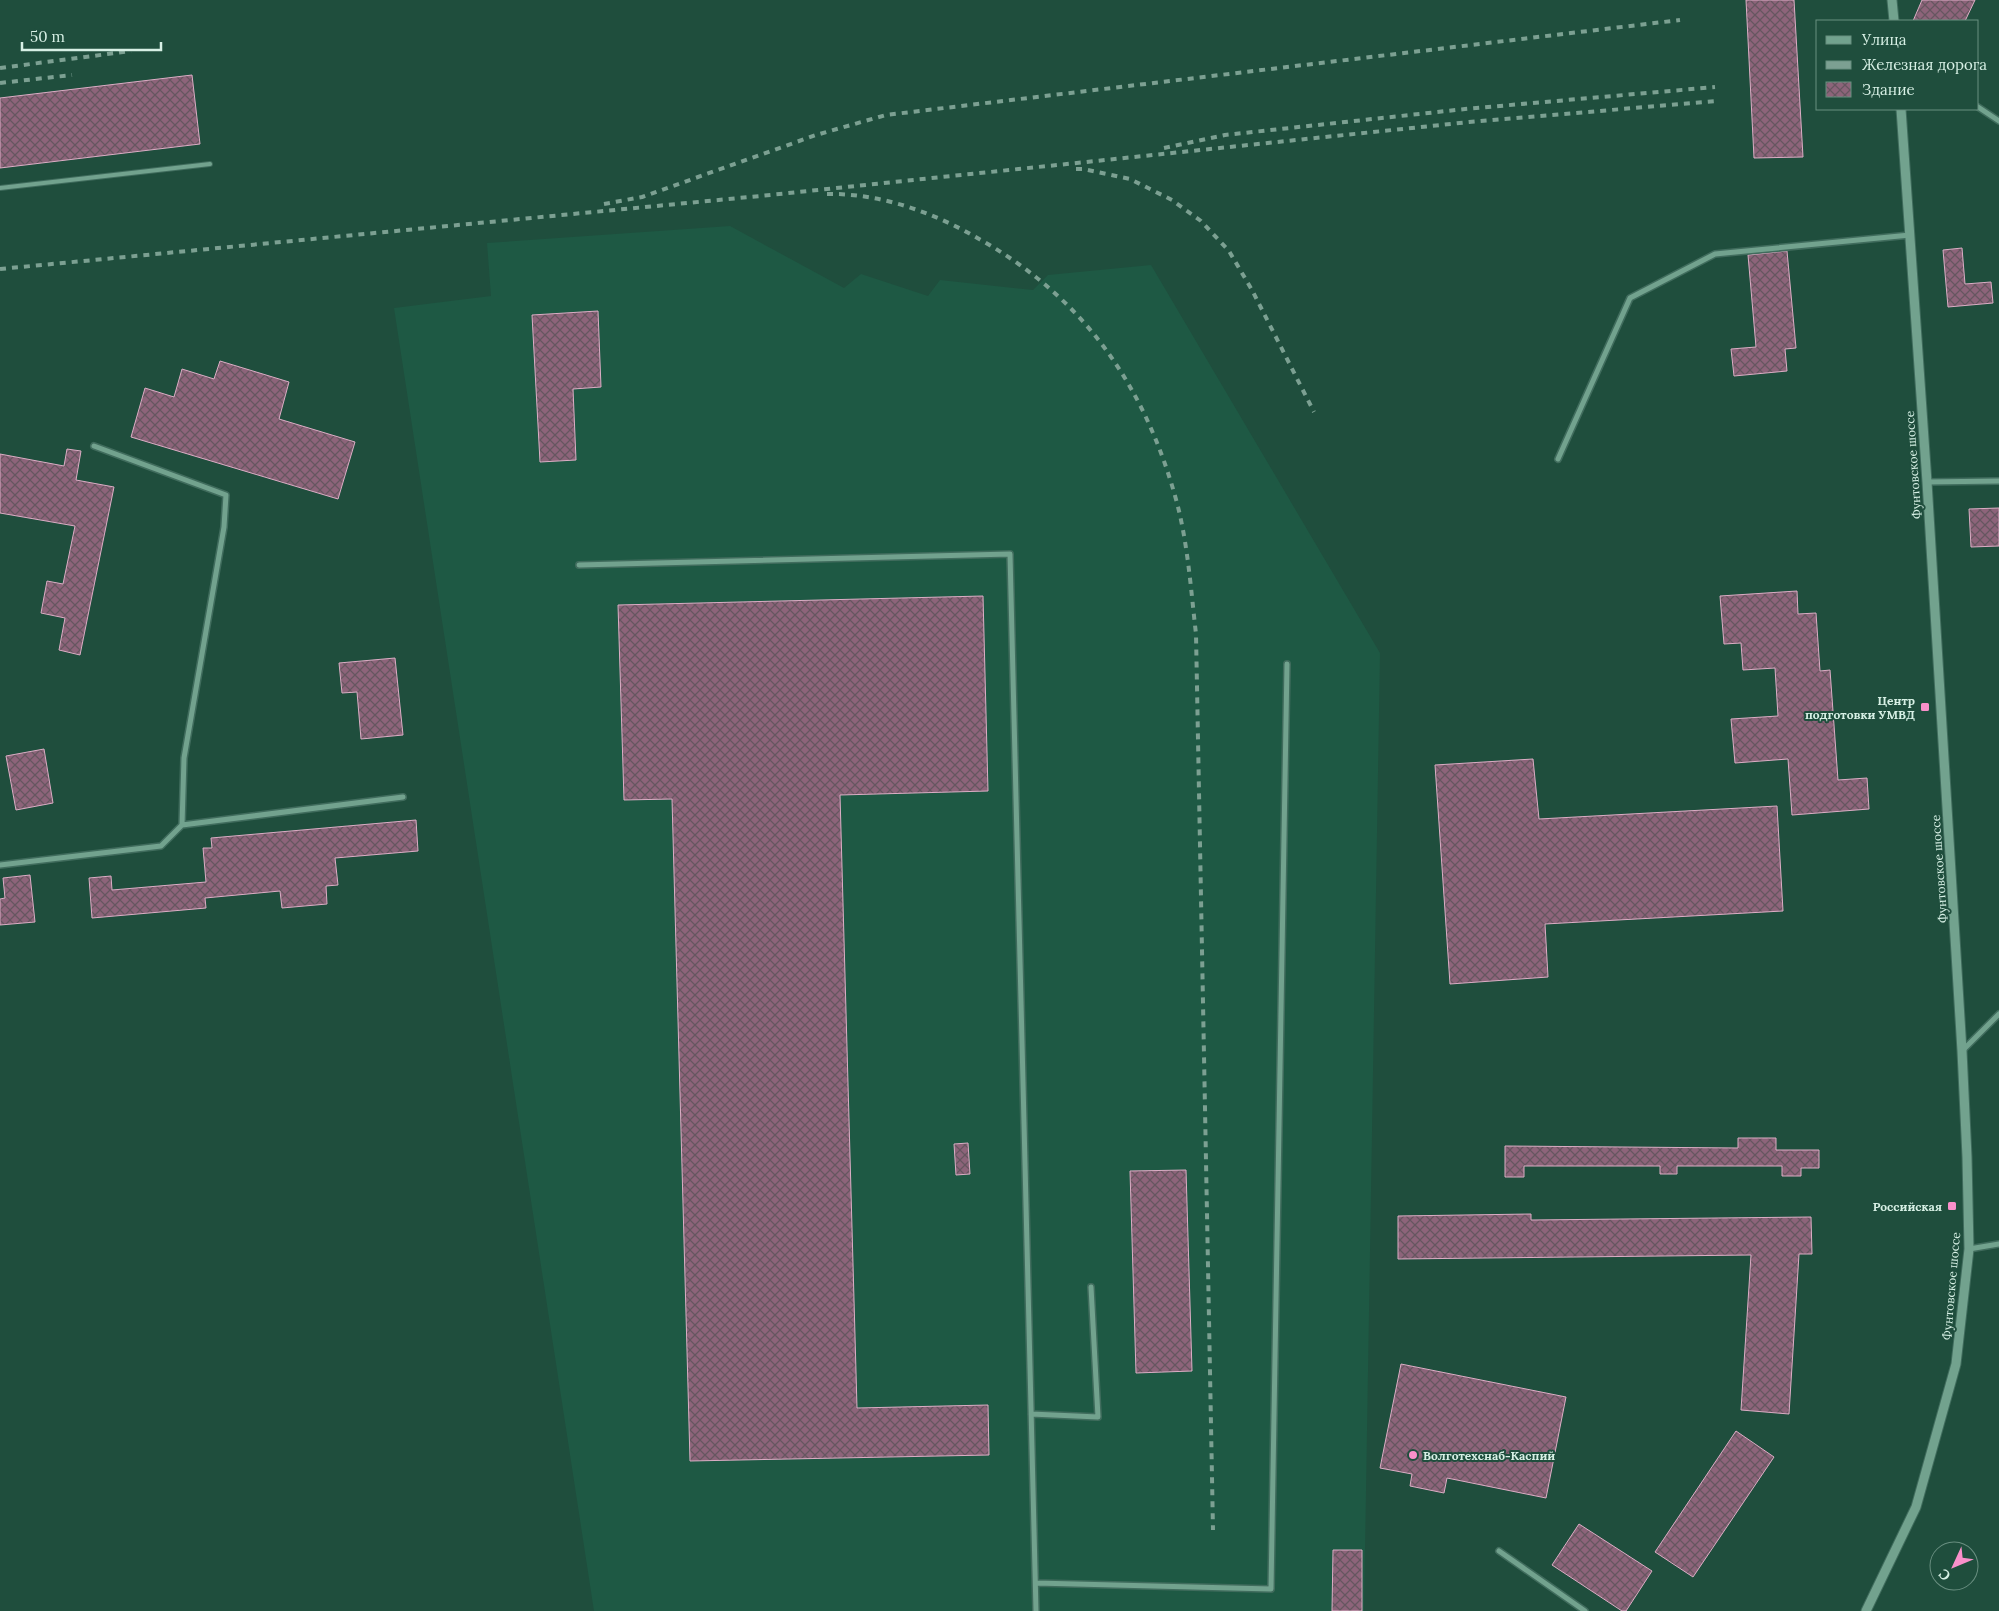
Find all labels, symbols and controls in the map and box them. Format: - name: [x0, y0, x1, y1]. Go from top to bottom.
- scale bar: [22, 20, 161, 52]
- legend: [1816, 20, 1979, 110]
- text: 50 m: [30, 27, 65, 46]
- text: Улица: [1861, 30, 1907, 49]
- text: Железная дорога: [1862, 55, 1987, 74]
- text: Здание: [1862, 80, 1915, 99]
- street label: Фунтовское шоссе: [1902, 410, 1924, 520]
- place label: Центр подготовки УМВД: [1805, 693, 1915, 722]
- marker: Центр подготовки УМВД: [1919, 701, 1931, 713]
- street label: Фунтовское шоссе: [1928, 814, 1950, 924]
- place label: Российская: [1873, 1199, 1942, 1214]
- marker: Российская: [1946, 1200, 1958, 1212]
- street label: Фунтовское шоссе: [1939, 1231, 1963, 1341]
- place label: Волготехснаб-Каспий: [1423, 1448, 1555, 1463]
- marker: Волготехснаб-Каспий: [1407, 1449, 1419, 1461]
- north arrow: [1929, 1541, 1979, 1591]
- text: С: [1935, 1565, 1954, 1585]

